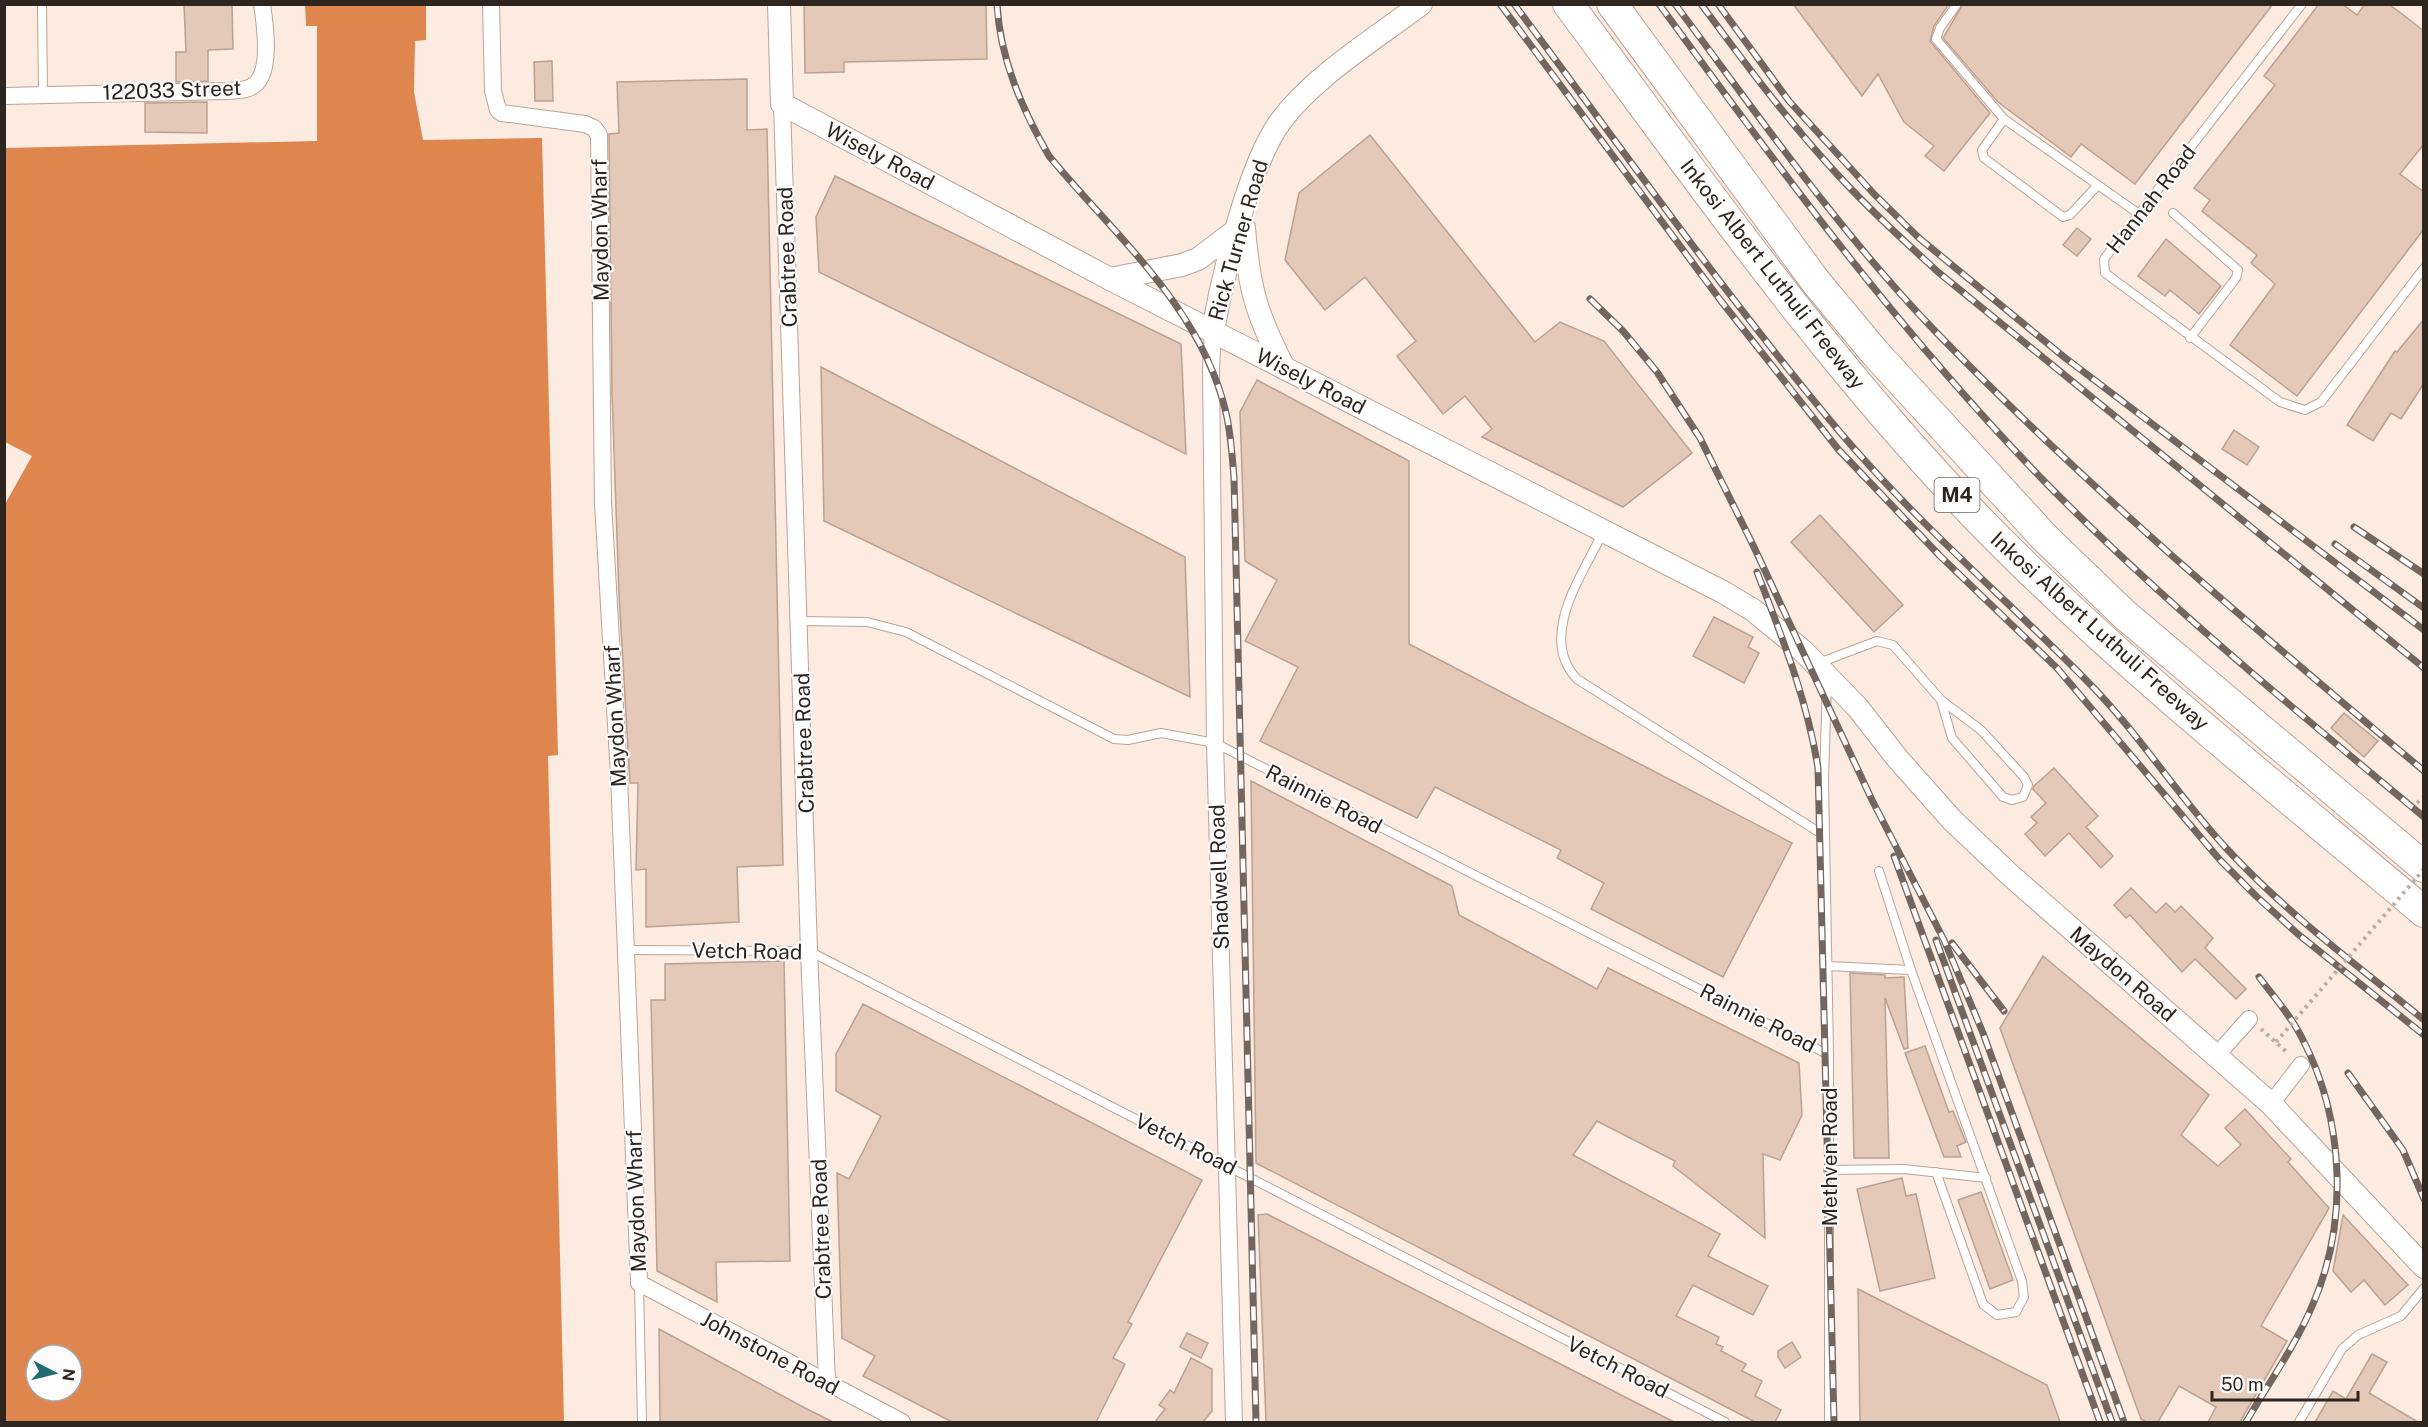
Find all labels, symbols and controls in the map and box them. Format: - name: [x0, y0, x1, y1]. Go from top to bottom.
- street label: 122033 Street: [102, 75, 242, 105]
- street label: Wisely Road: [821, 117, 939, 195]
- street label: Hannah Road: [2101, 140, 2201, 258]
- street label: Inkosi Albert Luthuli Freeway: [1675, 154, 1871, 394]
- street label: Rick Turner Road: [1203, 157, 1273, 323]
- street label: Maydon Wharf: [586, 159, 614, 301]
- street label: Crabtree Road: [772, 186, 802, 328]
- street label: Wisely Road: [1252, 343, 1370, 419]
- road number: M4: [1934, 478, 1980, 512]
- street label: Inkosi Albert Luthuli Freeway: [1986, 526, 2214, 736]
- street label: Maydon Wharf: [599, 644, 631, 788]
- street label: Crabtree Road: [789, 672, 819, 814]
- street label: Rainnie Road: [1262, 759, 1386, 839]
- street label: Shadwell Road: [1204, 804, 1234, 950]
- street label: Maydon Road: [2065, 921, 2181, 1027]
- street label: Vetch Road: [691, 938, 803, 964]
- street label: Rainnie Road: [1696, 978, 1820, 1058]
- street label: Methven Road: [1817, 1087, 1842, 1227]
- street label: Vetch Road: [1131, 1108, 1241, 1180]
- street label: Maydon Wharf: [621, 1129, 651, 1273]
- street label: Crabtree Road: [806, 1158, 836, 1300]
- street label: Johnstone Road: [697, 1306, 843, 1400]
- street label: Vetch Road: [1563, 1331, 1673, 1403]
- north arrow: [24, 1343, 84, 1403]
- scale bar: [2212, 1364, 2358, 1402]
- text: N: [58, 1367, 79, 1382]
- text: 50 m: [2221, 1374, 2264, 1395]

